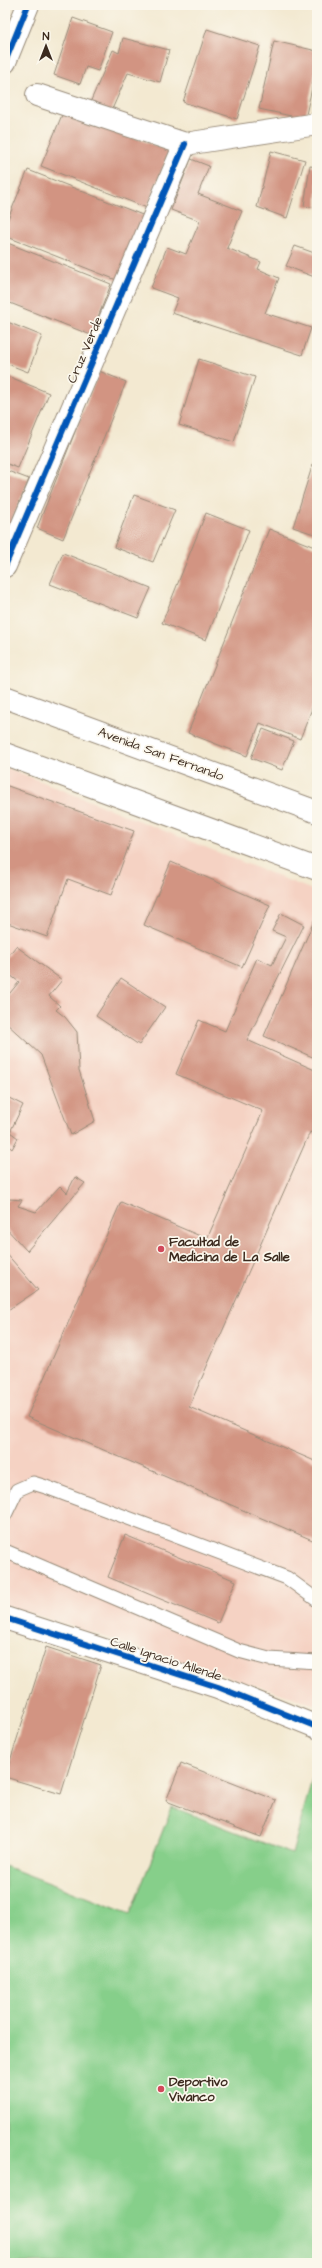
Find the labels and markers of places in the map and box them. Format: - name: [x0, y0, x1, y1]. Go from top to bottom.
- place label: Facultad de Medicina de La Salle: [169, 1233, 290, 1266]
- marker: Facultad de Medicina de La Salle: [156, 1244, 166, 1254]
- place label: Deportivo Vivanco: [168, 2073, 228, 2106]
- marker: Deportivo Vivanco: [156, 2084, 166, 2094]

